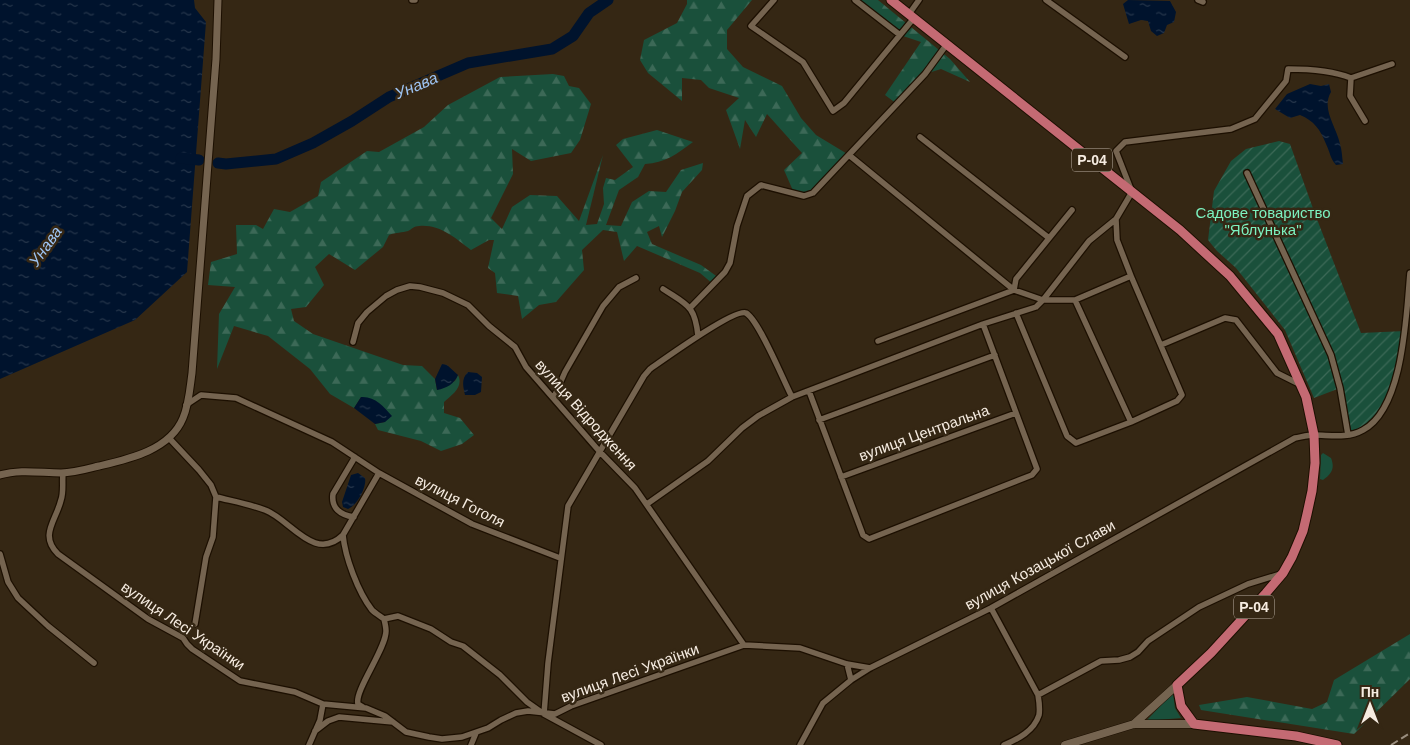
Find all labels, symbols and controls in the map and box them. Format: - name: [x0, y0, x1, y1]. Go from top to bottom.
- water label: Унава: [391, 69, 440, 102]
- road number: Р-04: [1072, 148, 1112, 172]
- park label: Садове товариство "Яблунька": [1195, 204, 1331, 238]
- water label: Унава: [25, 223, 65, 270]
- street label: вулиця Відродження: [532, 356, 641, 474]
- street label: вулиця Центральна: [856, 401, 992, 464]
- street label: вулиця Гоголя: [413, 471, 508, 530]
- street label: вулиця Козацької Слави: [962, 516, 1118, 613]
- street label: вулиця Лесі Українки: [118, 578, 248, 673]
- road number: Р-04: [1234, 596, 1274, 618]
- street label: вулиця Лесі Українки: [559, 640, 701, 705]
- north arrow: [1345, 680, 1395, 730]
- text: Пн: [1361, 684, 1379, 700]

